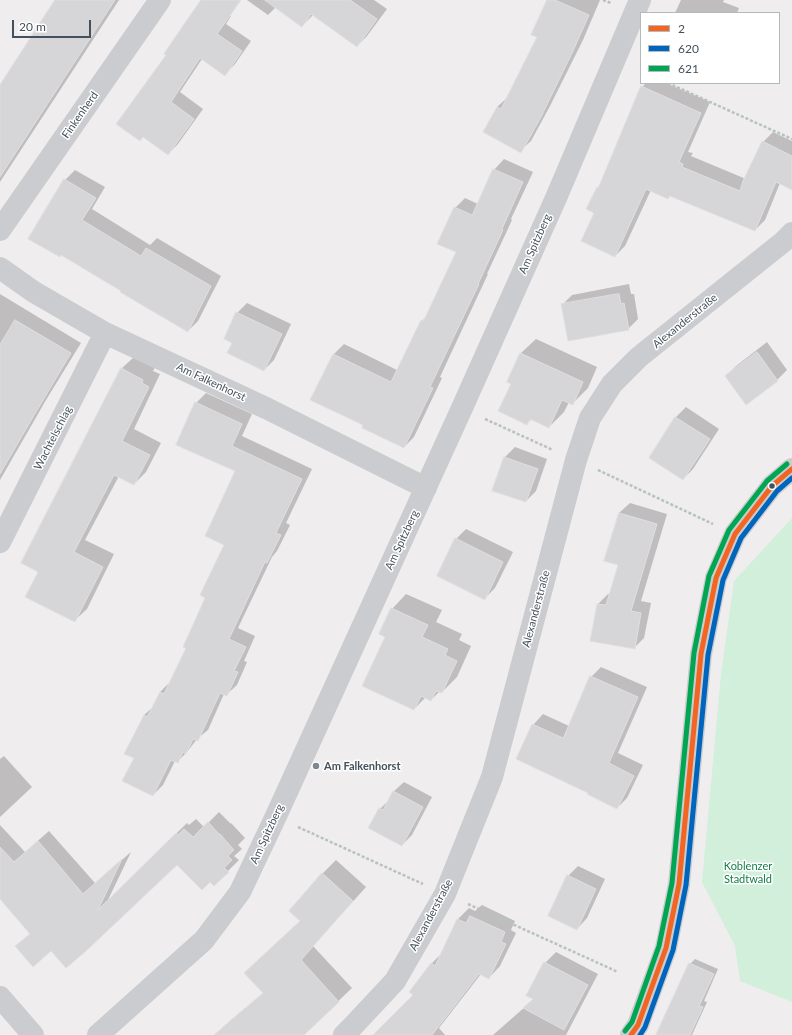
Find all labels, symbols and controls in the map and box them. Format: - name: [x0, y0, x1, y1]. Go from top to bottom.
- scale bar: [14, 12, 93, 38]
- legend: [640, 12, 780, 84]
- text: 20 m: [19, 19, 46, 34]
- text: 2: [678, 21, 685, 36]
- text: 620: [678, 41, 699, 56]
- text: 621: [678, 61, 699, 76]
- street label: Finkenherd: [59, 89, 101, 141]
- street label: Am Spitzberg: [516, 212, 554, 276]
- street label: Alexanderstraße: [650, 291, 720, 351]
- street label: Am Falkenhorst: [174, 360, 248, 404]
- street label: Wachtelschlag: [31, 404, 75, 472]
- unlabelled marker: [767, 481, 777, 491]
- street label: Am Spitzberg: [382, 508, 422, 572]
- street label: Alexanderstraße: [519, 569, 553, 649]
- place label: Am Falkenhorst: [324, 759, 401, 773]
- marker: Am Falkenhorst: [311, 761, 321, 771]
- street label: Am Spitzberg: [247, 802, 287, 866]
- park label: Koblenzer Stadtwald: [724, 859, 772, 885]
- street label: Alexanderstraße: [407, 877, 455, 953]

